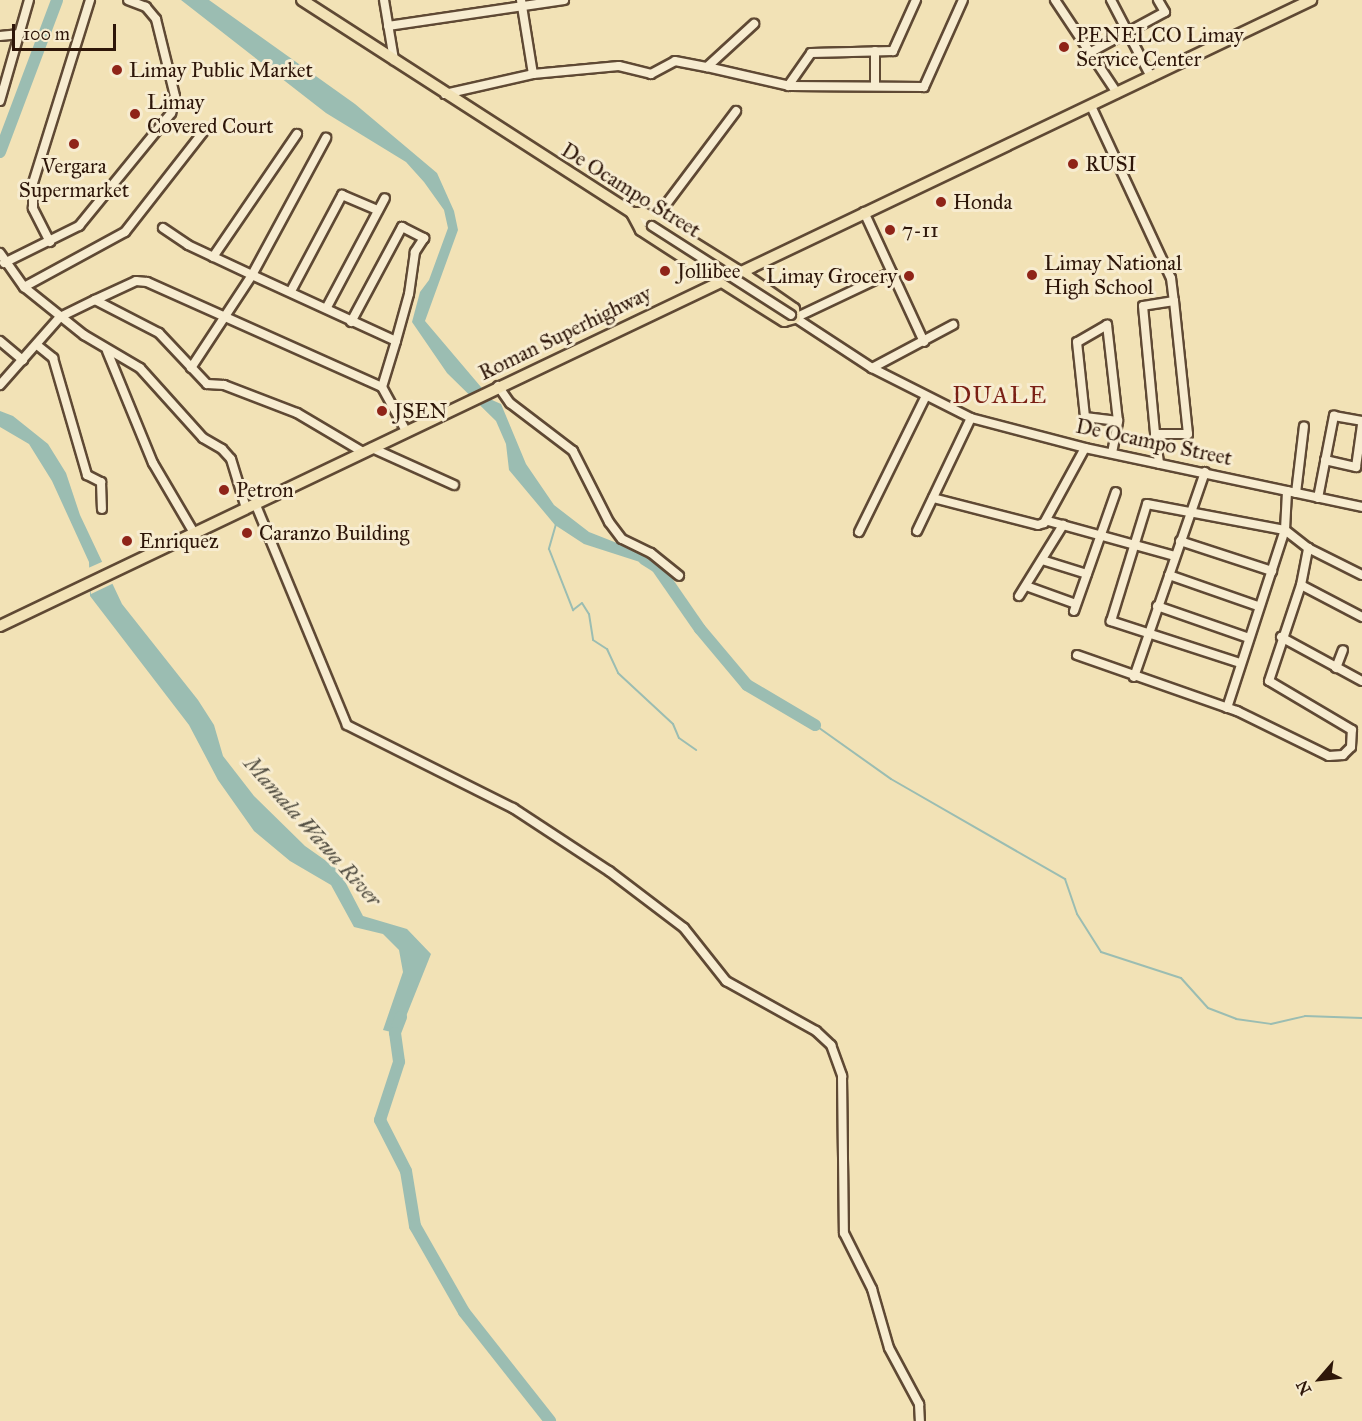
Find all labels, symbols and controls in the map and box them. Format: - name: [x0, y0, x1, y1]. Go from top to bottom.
- scale bar: [15, 12, 118, 50]
- place label: PENELCO Limay Service Center: [1076, 22, 1244, 72]
- text: 100 m: [23, 23, 70, 45]
- marker: PENELCO Limay Service Center: [1057, 40, 1071, 54]
- place label: Limay Public Market: [129, 57, 313, 83]
- marker: Limay Public Market: [110, 63, 124, 77]
- place label: Limay Covered Court: [147, 89, 274, 139]
- marker: Limay Covered Court: [128, 107, 142, 121]
- marker: Vergara Supermarket: [67, 137, 81, 151]
- street label: De Ocampo Street: [557, 137, 705, 243]
- place label: RUSI: [1085, 151, 1137, 177]
- place label: Vergara Supermarket: [19, 153, 129, 203]
- marker: RUSI: [1066, 157, 1080, 171]
- place label: Honda: [953, 189, 1012, 215]
- marker: Honda: [934, 195, 948, 209]
- place label: 7-11: [902, 217, 938, 243]
- marker: 7-11: [883, 223, 897, 237]
- place label: Limay National High School: [1044, 250, 1182, 300]
- place label: Jollibee: [677, 258, 740, 284]
- place label: Limay Grocery: [766, 263, 897, 289]
- marker: Jollibee: [658, 264, 672, 278]
- marker: Limay National High School: [1025, 268, 1039, 282]
- marker: Limay Grocery: [902, 269, 916, 283]
- street label: Roman Superhighway: [475, 280, 655, 386]
- district label: DUALE: [952, 382, 1048, 410]
- place label: JSEN: [394, 398, 447, 424]
- marker: JSEN: [375, 404, 389, 418]
- street label: De Ocampo Street: [1074, 413, 1234, 471]
- place label: Petron: [236, 477, 294, 503]
- marker: Petron: [217, 483, 231, 497]
- place label: Caranzo Building: [259, 520, 409, 546]
- marker: Caranzo Building: [240, 526, 254, 540]
- place label: Enriquez: [139, 528, 219, 554]
- marker: Enriquez: [120, 534, 134, 548]
- water label: Mamala Wawa River: [239, 750, 387, 912]
- north arrow: [1290, 1349, 1350, 1409]
- text: N: [1292, 1377, 1315, 1398]

